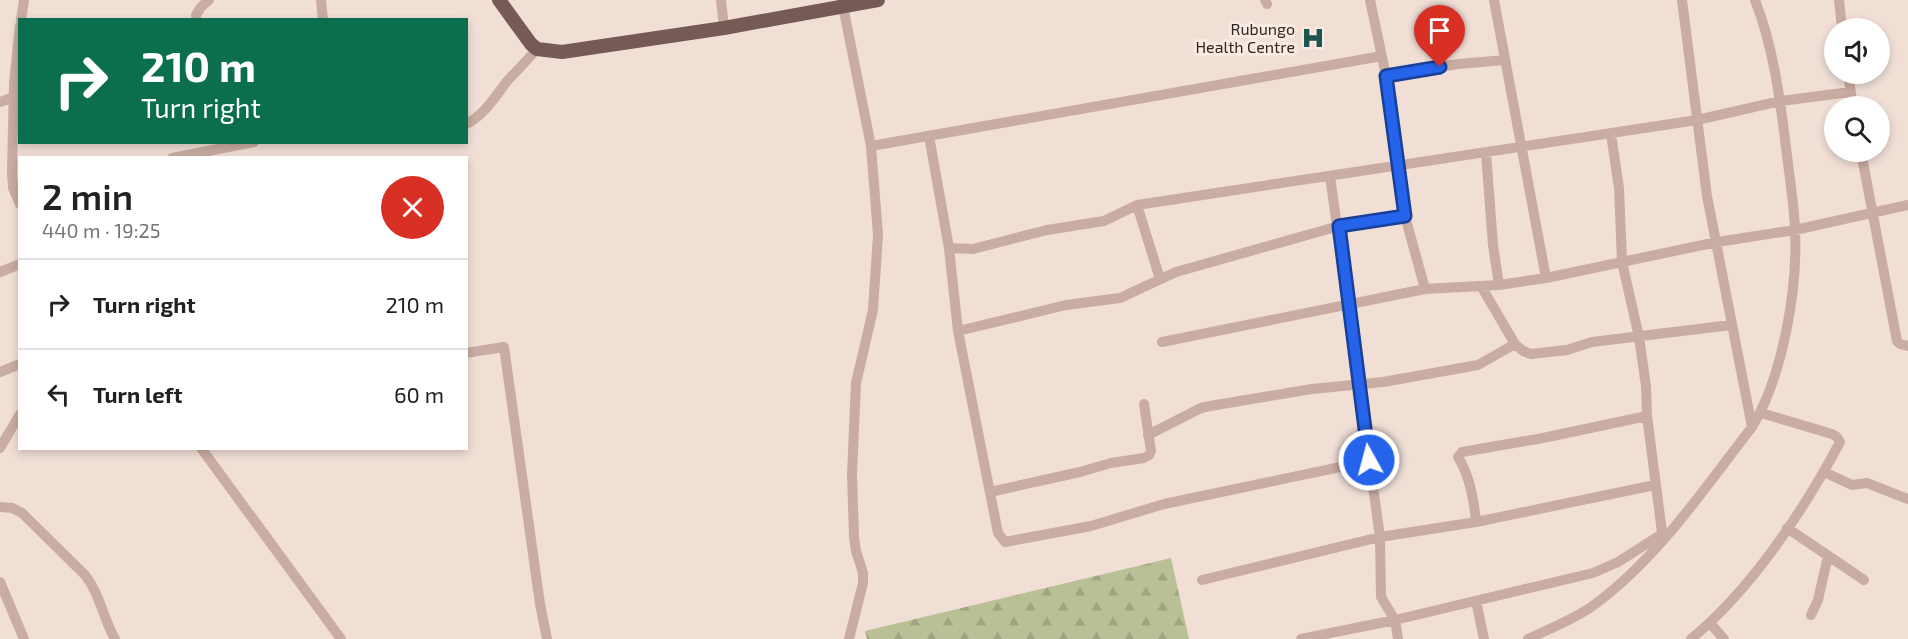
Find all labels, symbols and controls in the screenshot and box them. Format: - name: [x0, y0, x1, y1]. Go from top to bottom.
- pin: [1414, 5, 1465, 67]
- icon: arrive: [1423, 14, 1456, 47]
- map controls: [1824, 18, 1890, 162]
- button: sound: [1824, 18, 1890, 84]
- place label: Rubungo Health Centre: [1195, 19, 1295, 56]
- hospital icon: Rubungo Health Centre: [1300, 25, 1326, 51]
- text: 210 m: [141, 40, 256, 90]
- icon: right: [42, 42, 120, 120]
- text: Turn right: [141, 91, 261, 123]
- button: search: [1824, 96, 1890, 162]
- text: 2 min: [42, 174, 133, 217]
- button: close: [381, 176, 444, 239]
- text: 440 m · 19:25: [42, 218, 160, 242]
- icon: right: [42, 288, 75, 321]
- text: Turn right: [93, 291, 195, 317]
- text: 210 m: [385, 291, 444, 317]
- icon: left: [42, 378, 75, 411]
- text: Turn left: [93, 381, 182, 407]
- text: 60 m: [394, 381, 444, 407]
- position arrow: [1337, 428, 1401, 492]

